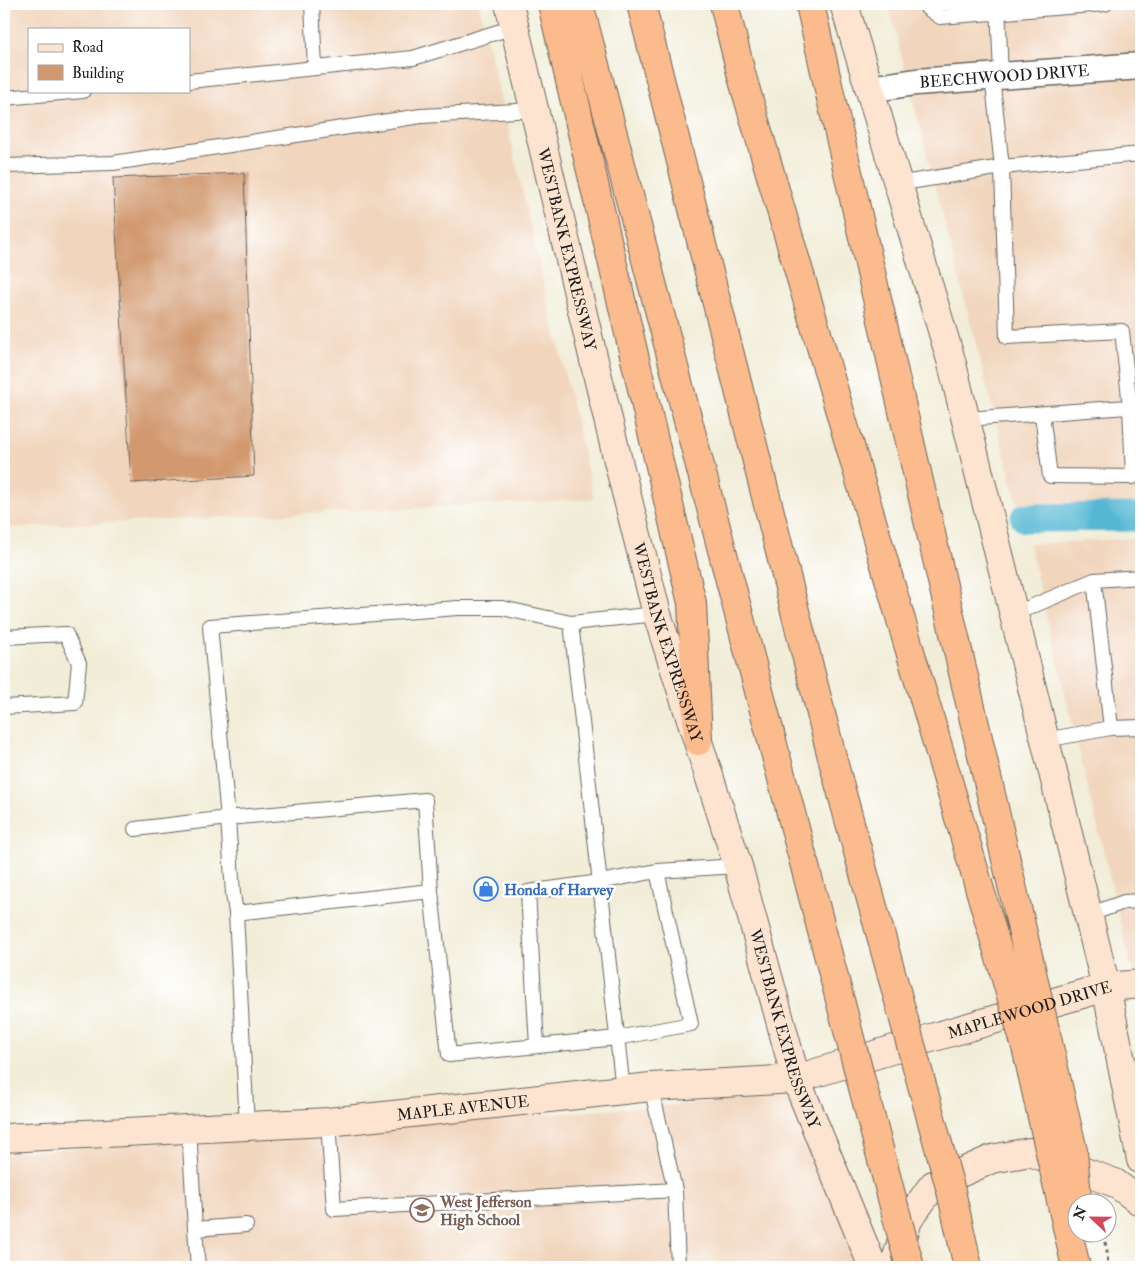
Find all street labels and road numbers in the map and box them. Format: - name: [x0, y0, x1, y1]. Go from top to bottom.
- street label: BEECHWOOD DRIVE: [919, 61, 1090, 93]
- street label: WESTBANK EXPRESSWAY: [532, 145, 601, 354]
- street label: WESTBANK EXPRESSWAY: [628, 539, 707, 746]
- street label: WESTBANK EXPRESSWAY: [744, 926, 825, 1133]
- street label: MAPLEWOOD DRIVE: [945, 977, 1114, 1044]
- street label: MAPLE AVENUE: [396, 1091, 530, 1125]

